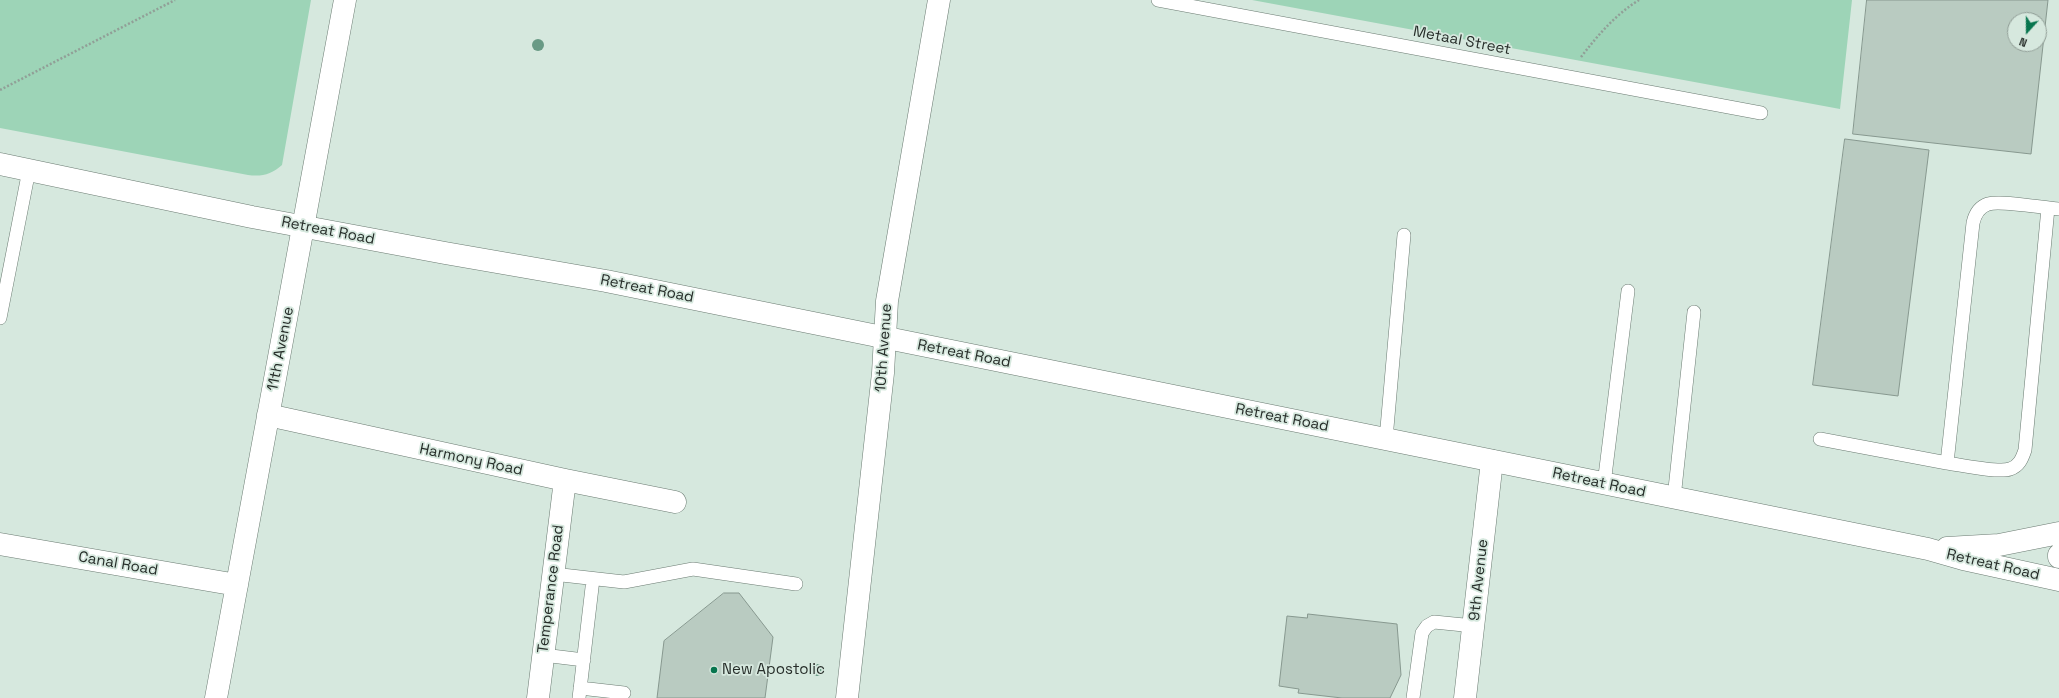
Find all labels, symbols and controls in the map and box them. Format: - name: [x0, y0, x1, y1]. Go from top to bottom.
- north arrow: [2007, 12, 2047, 52]
- street label: Metaal Street: [1412, 23, 1512, 59]
- text: N: [2017, 34, 2029, 50]
- street label: Retreat Road: [280, 213, 376, 249]
- street label: Retreat Road: [599, 271, 695, 307]
- street label: 10th Avenue: [872, 303, 896, 393]
- street label: 11th Avenue: [264, 305, 298, 393]
- street label: Retreat Road: [916, 336, 1012, 372]
- street label: Retreat Road: [1234, 400, 1330, 436]
- street label: Harmony Road: [418, 440, 524, 480]
- street label: Retreat Road: [1551, 464, 1647, 502]
- street label: Temperance Road: [534, 524, 568, 654]
- street label: 9th Avenue: [1466, 538, 1492, 622]
- street label: Retreat Road: [1945, 546, 2041, 584]
- street label: Canal Road: [77, 548, 159, 580]
- place label: New Apostolic: [722, 661, 825, 679]
- marker: New Apostolic: [709, 665, 719, 675]

